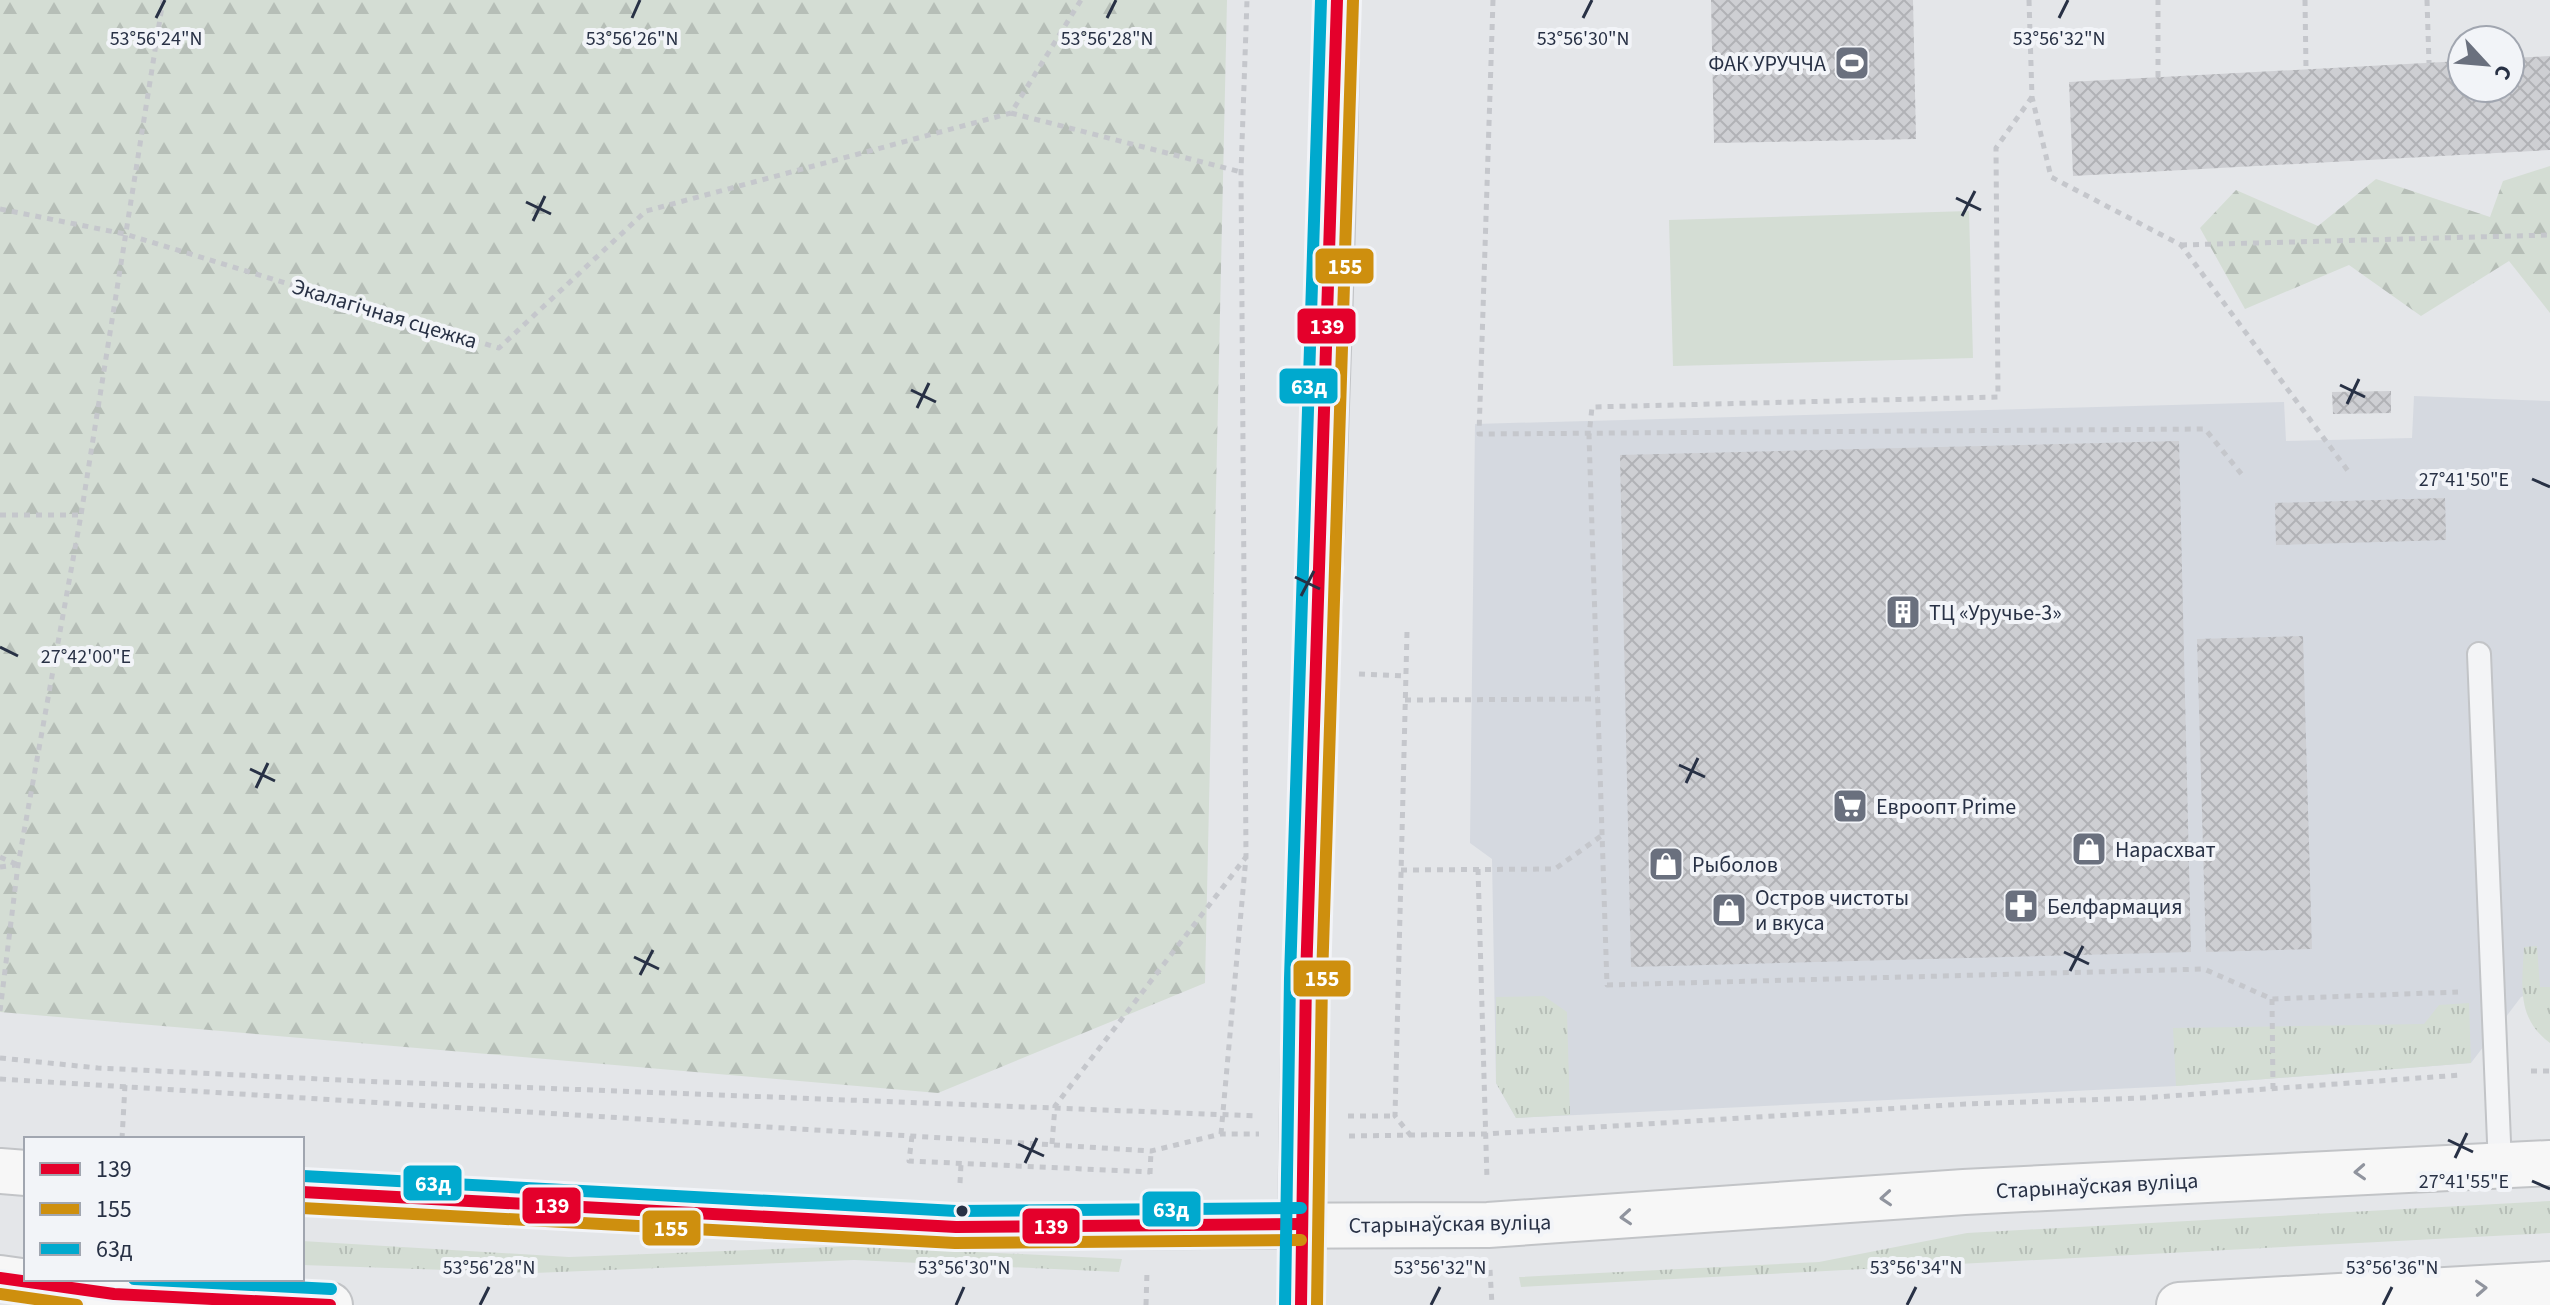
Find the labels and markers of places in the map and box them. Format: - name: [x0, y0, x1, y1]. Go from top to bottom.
- sports icon: ФАК УРУЧЧА: [1833, 44, 1871, 82]
- place label: ФАК УРУЧЧА: [1708, 48, 1826, 80]
- building icon: ТЦ «Уручье-3»: [1884, 593, 1922, 631]
- place label: ТЦ «Уручье-3»: [1929, 597, 2062, 629]
- supermarket icon: Евроопт Prime: [1831, 787, 1869, 825]
- place label: Евроопт Prime: [1876, 791, 2016, 823]
- shop icon: Нарасхват: [2070, 830, 2108, 868]
- place label: Нарасхват: [2115, 834, 2216, 866]
- shop icon: Рыболов: [1647, 845, 1685, 883]
- place label: Рыболов: [1692, 849, 1778, 881]
- place label: Остров чистоты и вкуса: [1755, 882, 1909, 939]
- pharmacy icon: Белфармация: [2002, 887, 2040, 925]
- shop icon: Остров чистоты и вкуса: [1710, 891, 1748, 929]
- place label: Белфармация: [2047, 891, 2183, 923]
- unlabelled marker: [954, 1203, 970, 1219]

